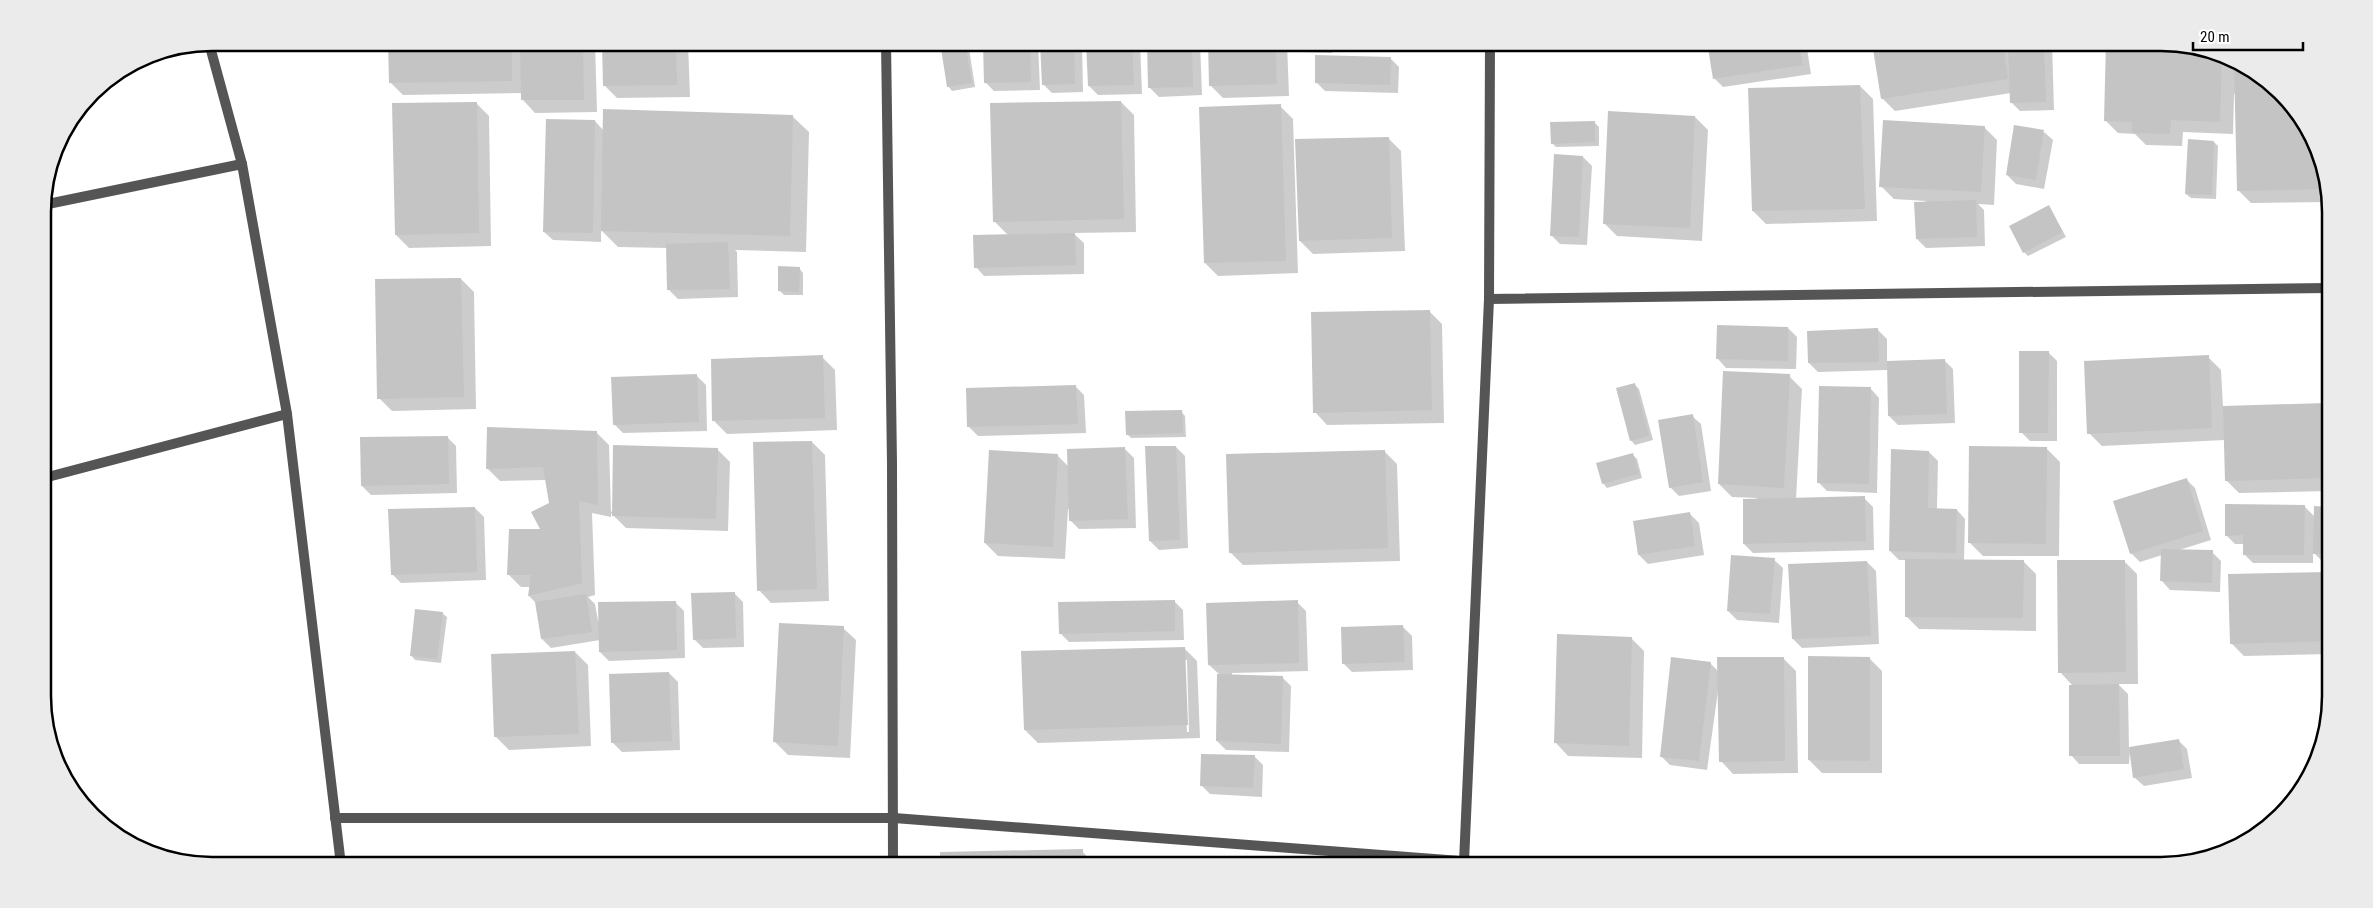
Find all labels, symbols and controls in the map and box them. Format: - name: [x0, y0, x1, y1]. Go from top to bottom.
- scale bar: [2193, 20, 2303, 52]
- text: 20 m: [2200, 28, 2230, 46]

